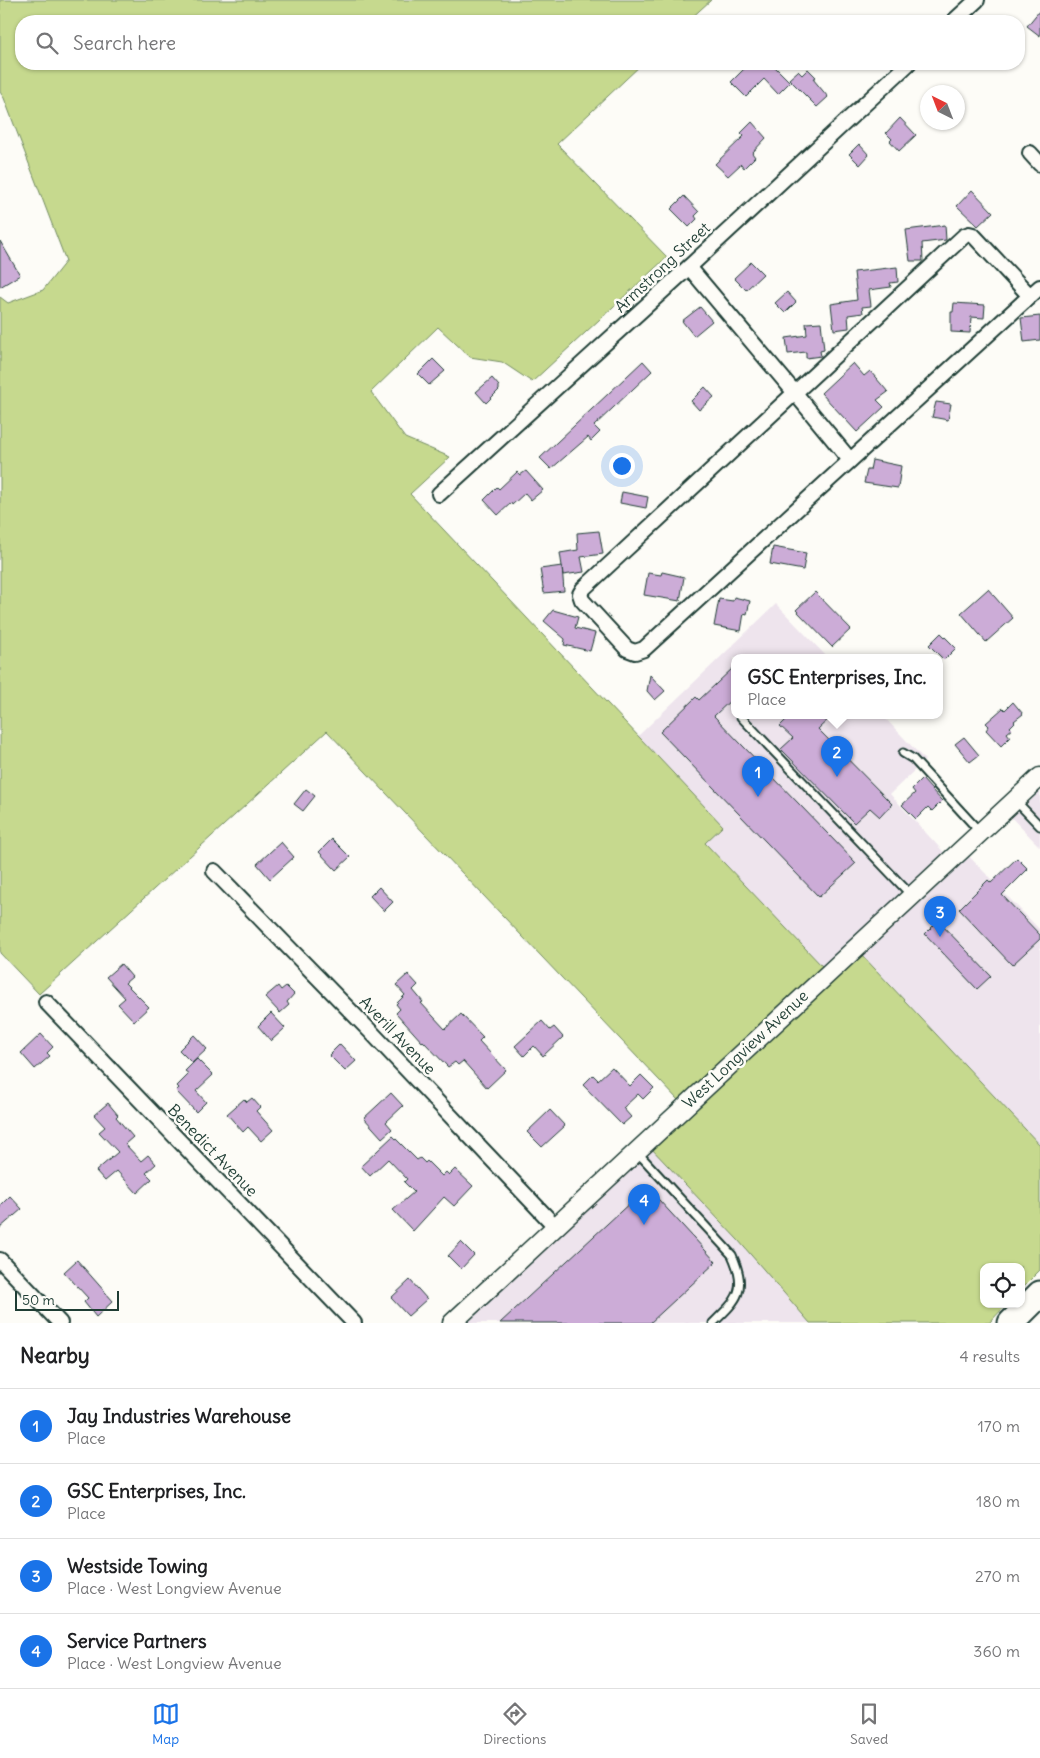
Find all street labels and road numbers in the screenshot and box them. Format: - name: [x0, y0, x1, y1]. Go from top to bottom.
- street label: Armstrong Street: [610, 217, 714, 316]
- street label: West Longview Avenue: [678, 986, 812, 1112]
- street label: Averill Avenue: [356, 992, 440, 1078]
- street label: Benedict Avenue: [164, 1100, 262, 1200]

